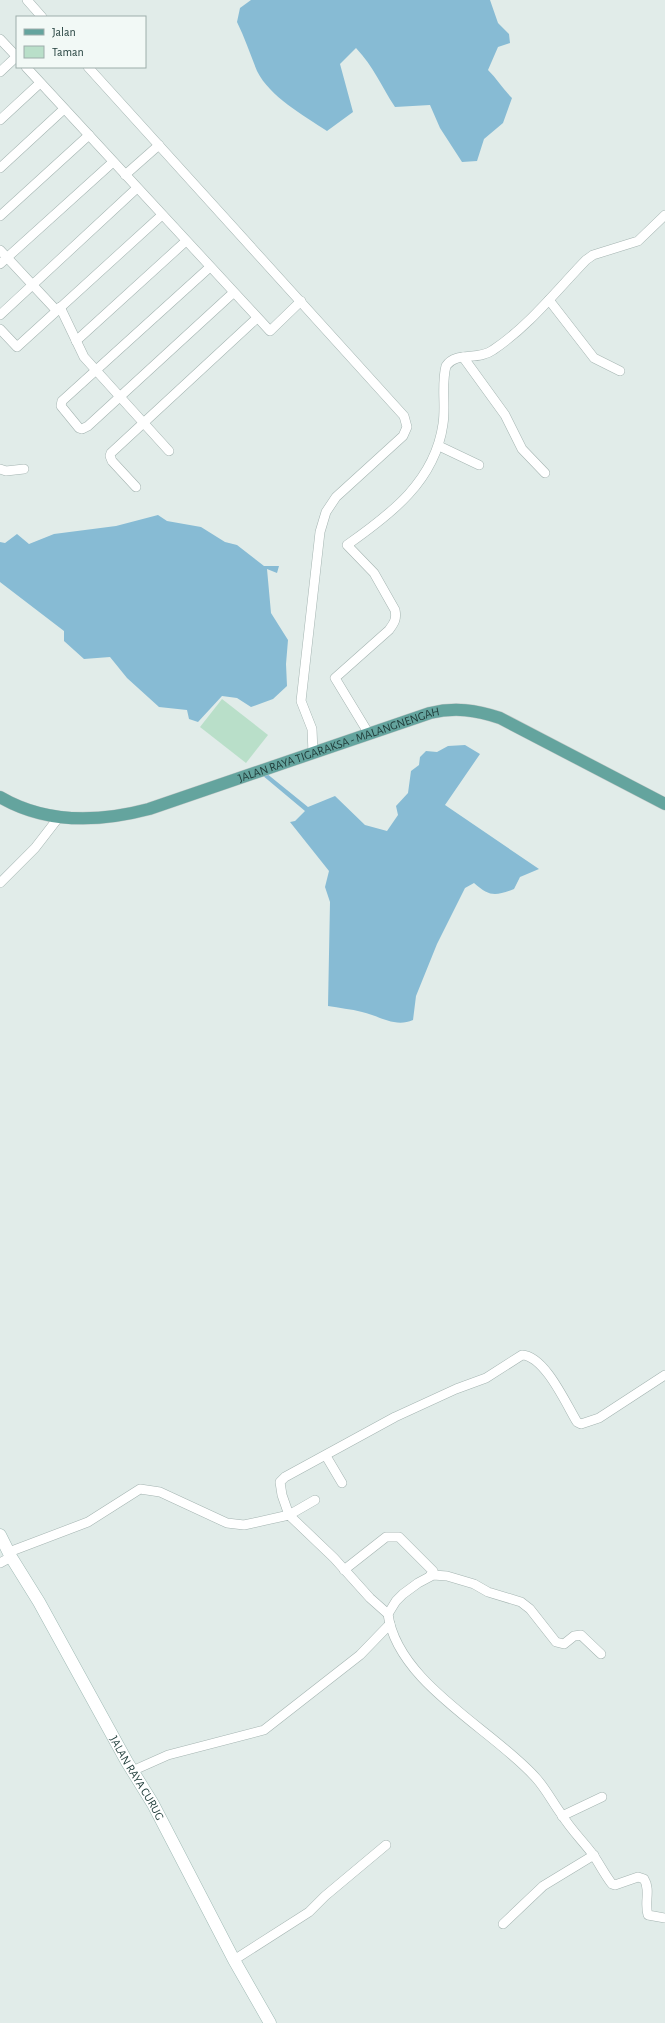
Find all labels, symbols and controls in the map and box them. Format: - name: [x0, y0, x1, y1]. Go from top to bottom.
- legend: [16, 16, 146, 68]
- text: Jalan: [52, 26, 76, 38]
- text: Taman: [52, 46, 84, 58]
- street label: JALAN RAYA TIGARAKSA - MALANGNENGAH: [237, 705, 441, 784]
- street label: JALAN RAYA CURUG: [108, 1734, 166, 1822]

